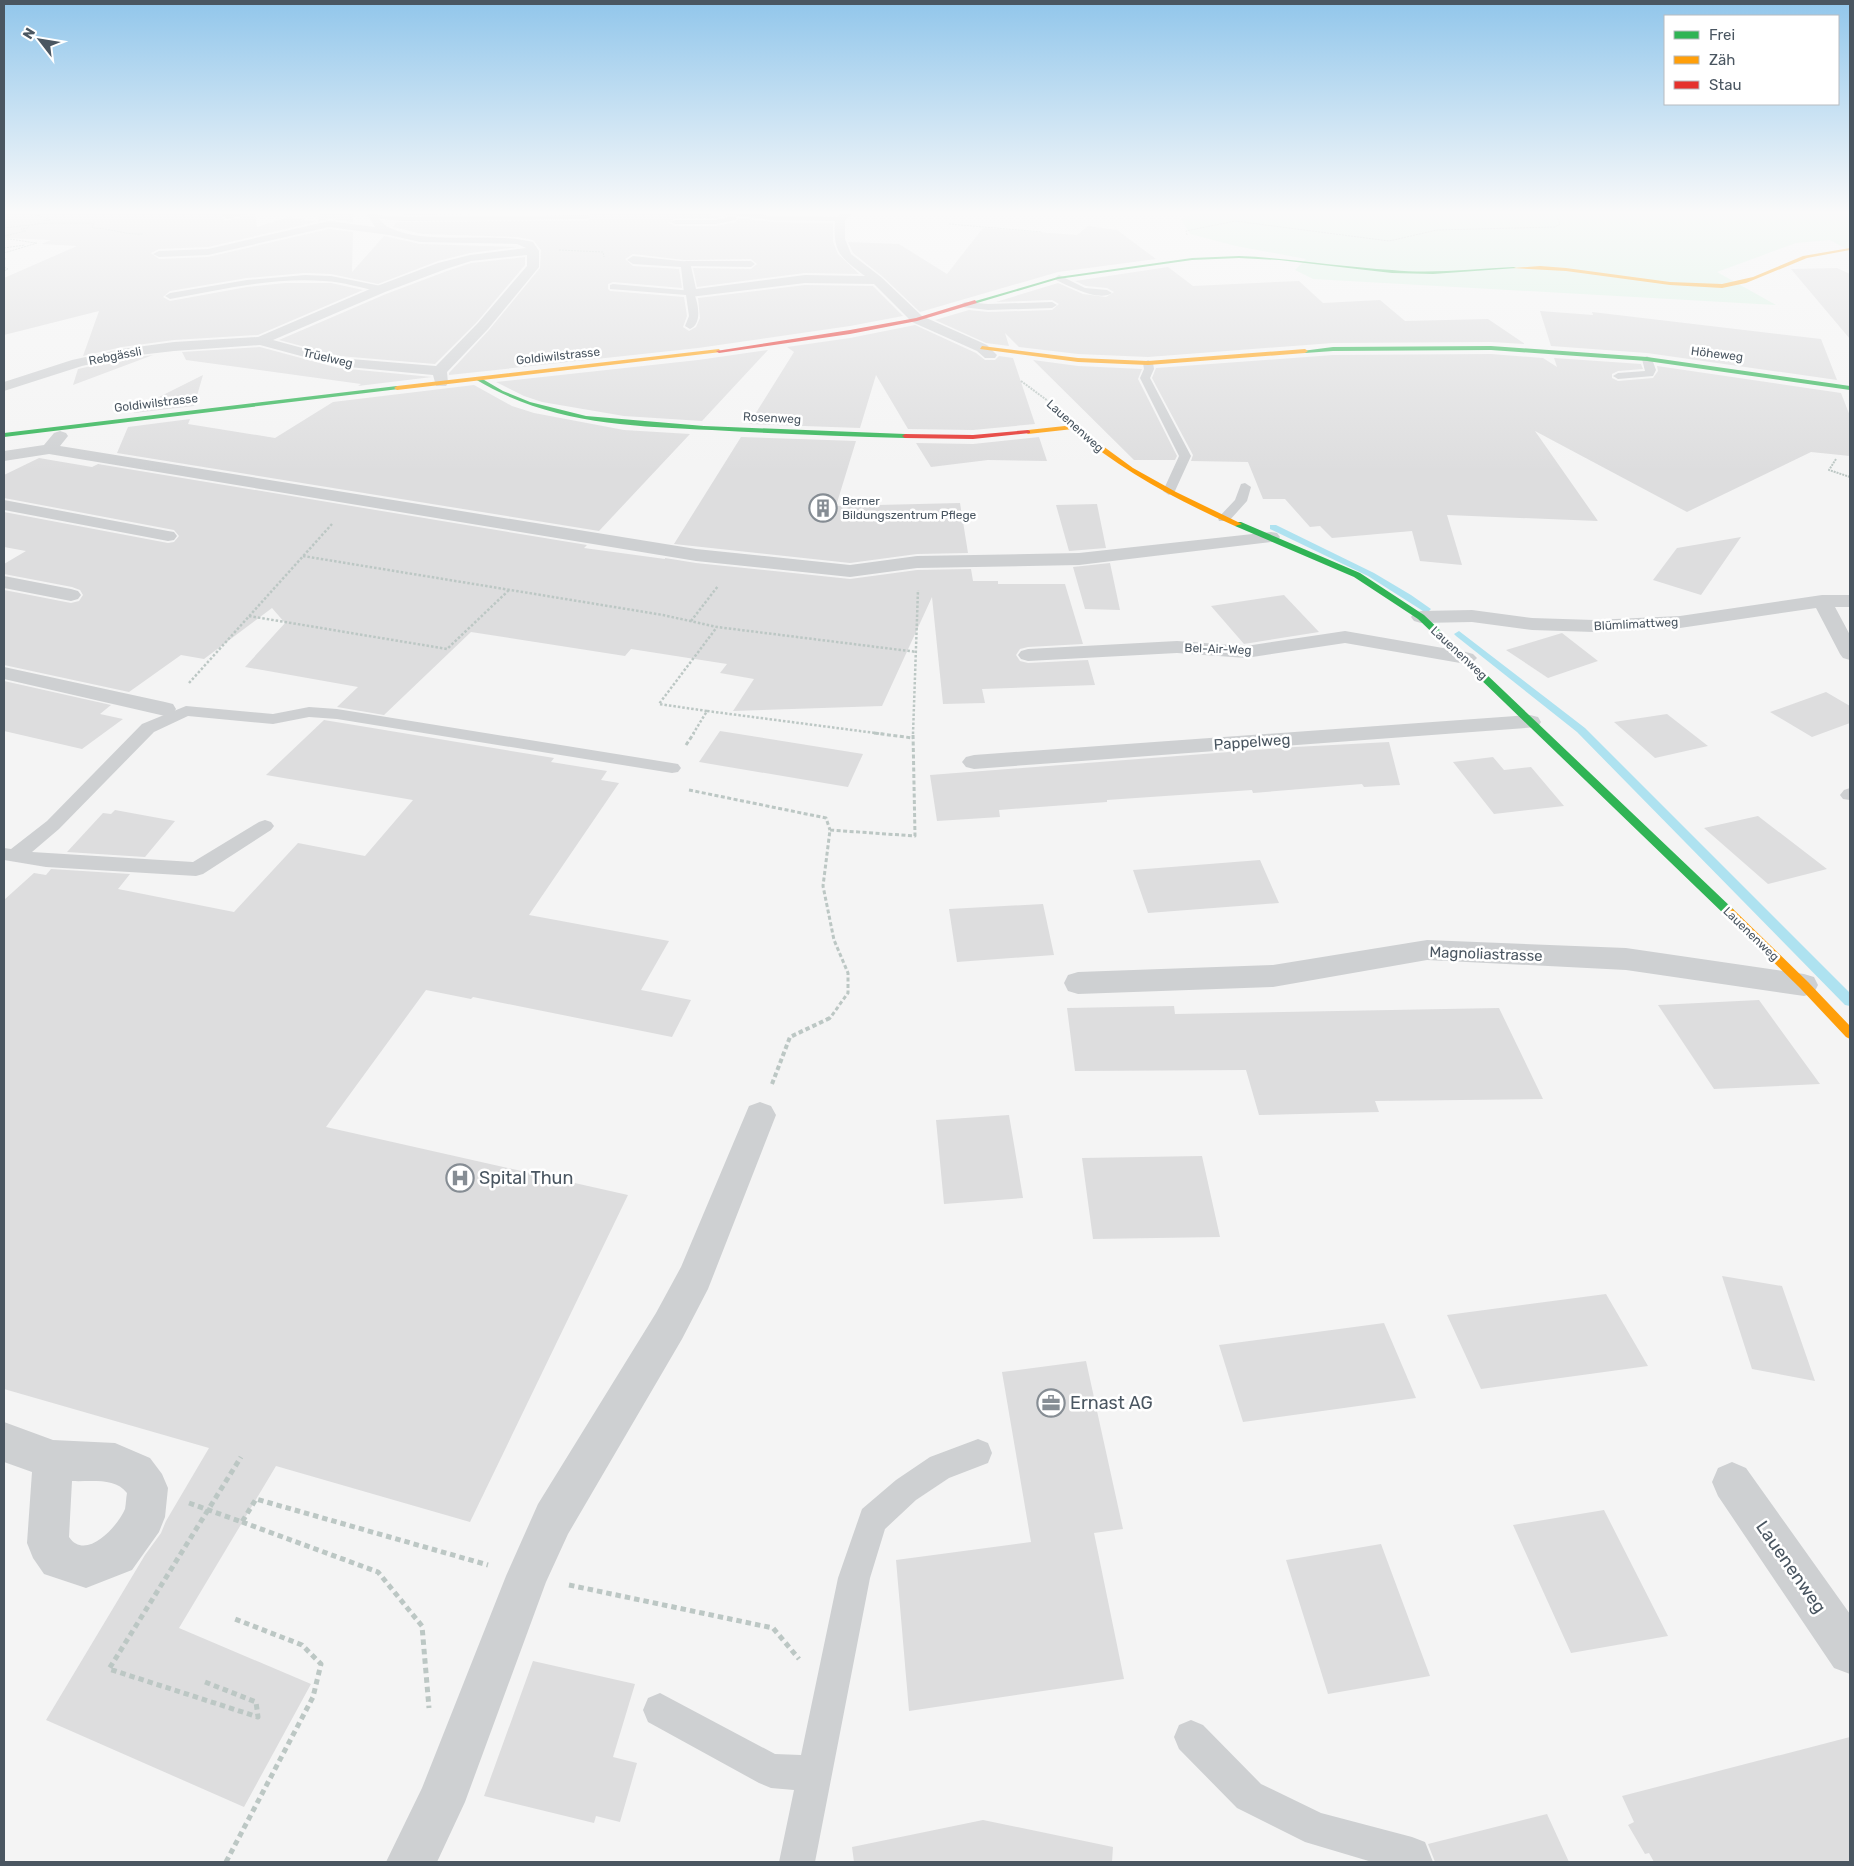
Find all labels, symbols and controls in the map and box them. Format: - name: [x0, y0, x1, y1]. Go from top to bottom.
- north arrow: [15, 15, 65, 65]
- legend: [1664, 15, 1839, 105]
- text: N: [19, 25, 39, 42]
- text: Frei: [1709, 26, 1735, 44]
- text: Zäh: [1709, 51, 1735, 69]
- text: Stau: [1709, 76, 1742, 94]
- street label: Rebgässli: [87, 344, 143, 368]
- street label: Höheweg: [1690, 344, 1744, 364]
- street label: Trüelweg: [302, 345, 354, 371]
- street label: Goldiwilstrasse: [515, 345, 601, 367]
- street label: Goldiwilstrasse: [113, 391, 199, 415]
- street label: Lauenenweg: [1044, 397, 1106, 455]
- street label: Rosenweg: [743, 409, 801, 427]
- building icon: Berner Bildungszentrum Pflege: [808, 493, 838, 523]
- place label: Berner Bildungszentrum Pflege: [842, 494, 977, 522]
- street label: Blümlimattweg: [1593, 615, 1679, 633]
- street label: Lauenenweg: [1428, 623, 1490, 683]
- street label: Bel-Air-Weg: [1184, 641, 1252, 657]
- street label: Pappelweg: [1213, 730, 1291, 754]
- street label: Lauenenweg: [1720, 904, 1782, 964]
- street label: Magnoliastrasse: [1429, 943, 1543, 965]
- hospital icon: Spital Thun: [445, 1163, 475, 1193]
- place label: Spital Thun: [479, 1167, 573, 1189]
- office icon: Ernast AG: [1036, 1388, 1066, 1418]
- place label: Ernast AG: [1070, 1392, 1153, 1414]
- street label: Lauenenweg: [1751, 1517, 1831, 1617]

